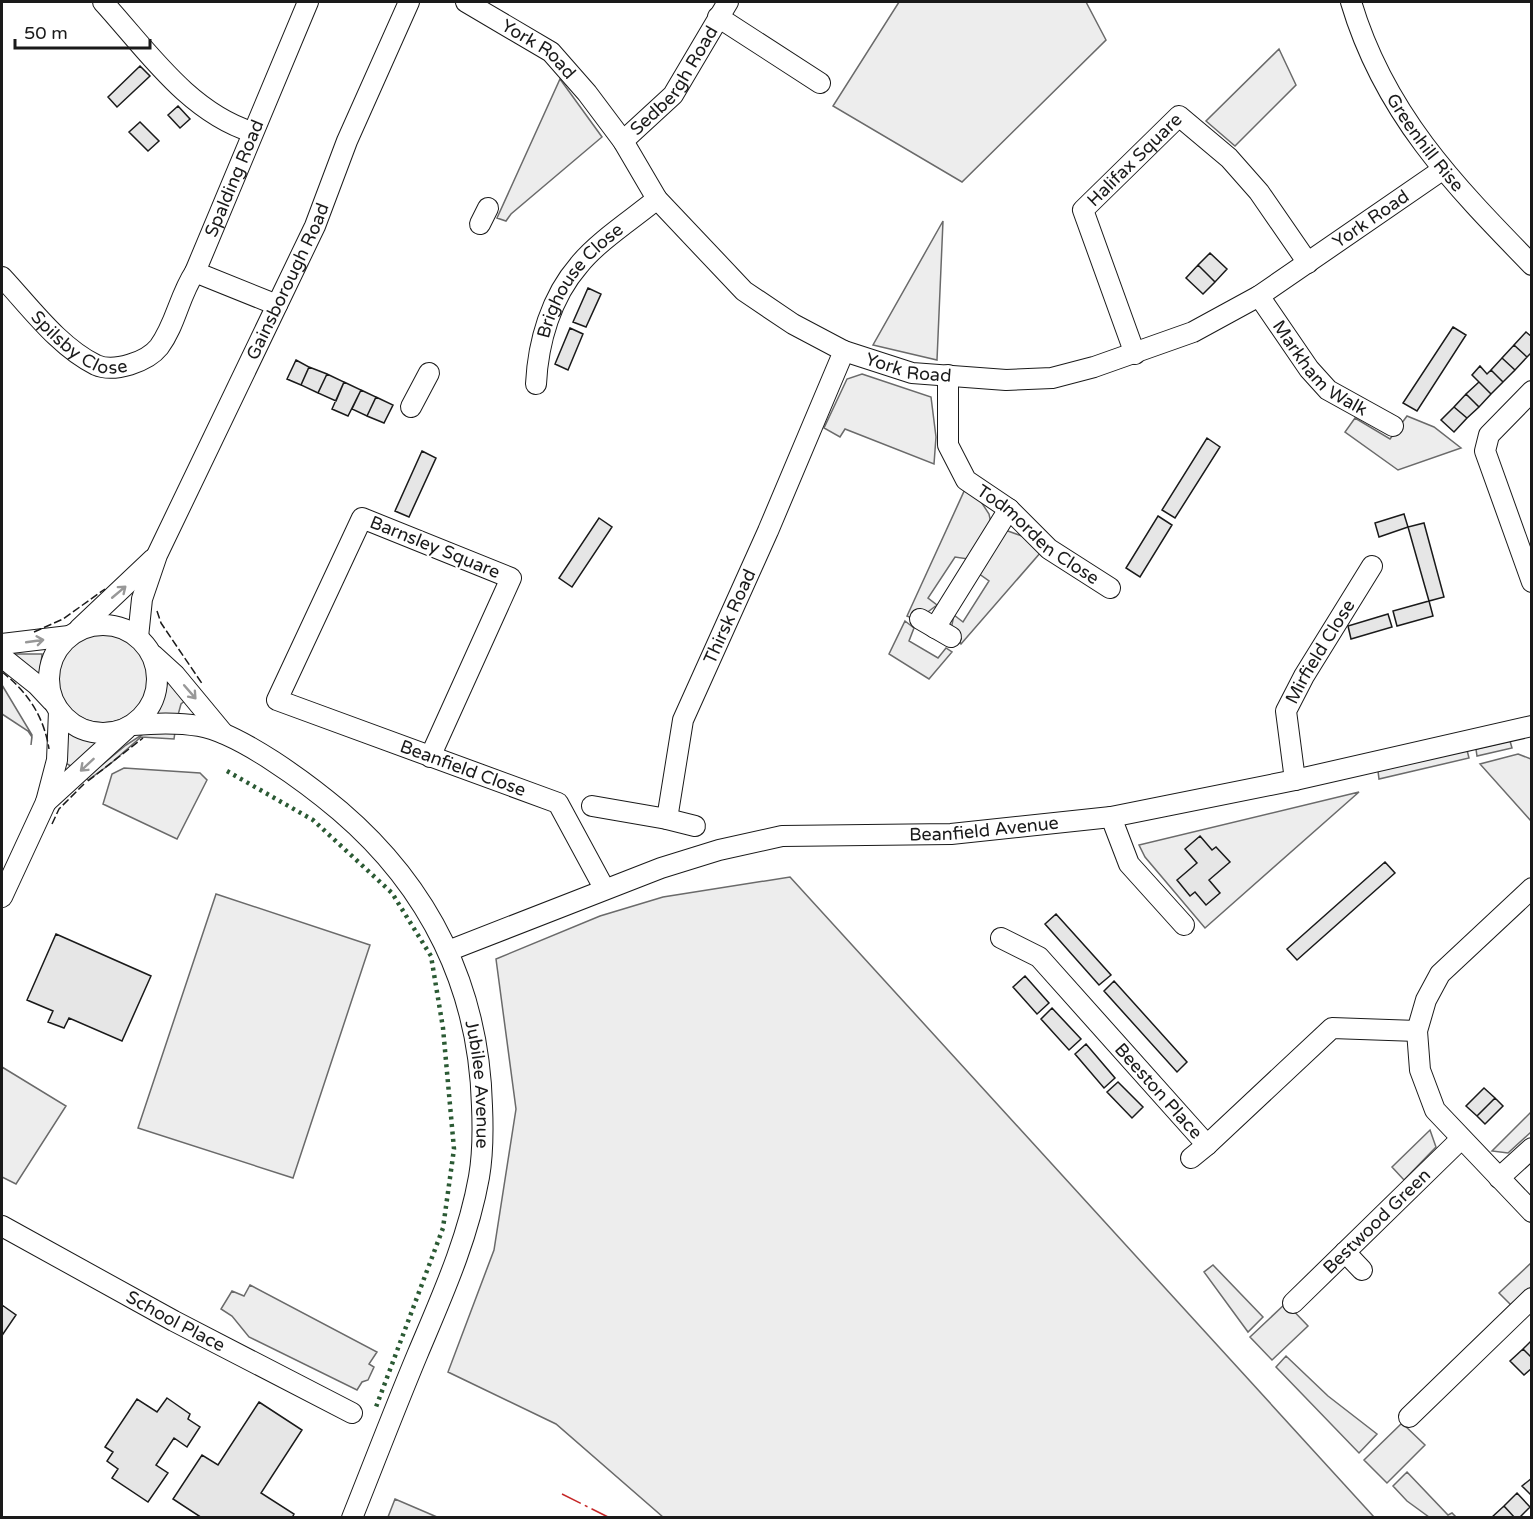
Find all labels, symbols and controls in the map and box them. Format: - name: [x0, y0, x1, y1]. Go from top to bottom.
- scale bar: [15, 12, 150, 50]
- street label: York Road: [498, 14, 581, 84]
- text: 50 m: [24, 22, 68, 44]
- street label: Sedbergh Road: [625, 22, 722, 140]
- street label: Greenhill Rise: [1382, 89, 1469, 196]
- street label: Halifax Square: [1082, 108, 1186, 211]
- street label: Spalding Road: [200, 116, 269, 240]
- street label: York Road: [1328, 185, 1413, 253]
- street label: Gainsborough Road: [241, 200, 334, 363]
- street label: Brighouse Close: [532, 218, 627, 341]
- street label: Spilsby Close: [26, 306, 129, 379]
- street label: Markham Walk: [1268, 316, 1371, 421]
- street label: York Road: [863, 348, 952, 387]
- street label: Todmorden Close: [973, 480, 1103, 589]
- street label: Barnsley Square: [367, 511, 503, 583]
- street label: Thirsk Road: [699, 566, 760, 667]
- one-way arrow: [111, 586, 127, 599]
- street label: Mirfield Close: [1281, 595, 1360, 707]
- one-way arrow: [25, 635, 45, 646]
- one-way arrow: [183, 684, 197, 699]
- street label: Beanfield Close: [397, 735, 529, 801]
- one-way arrow: [80, 758, 95, 772]
- street label: Beanfield Avenue: [909, 812, 1060, 845]
- street label: Jubilee Avenue: [460, 1018, 494, 1149]
- street label: Beeston Place: [1110, 1038, 1207, 1143]
- street label: Bestwood Green: [1318, 1164, 1435, 1279]
- street label: School Place: [122, 1286, 229, 1357]

